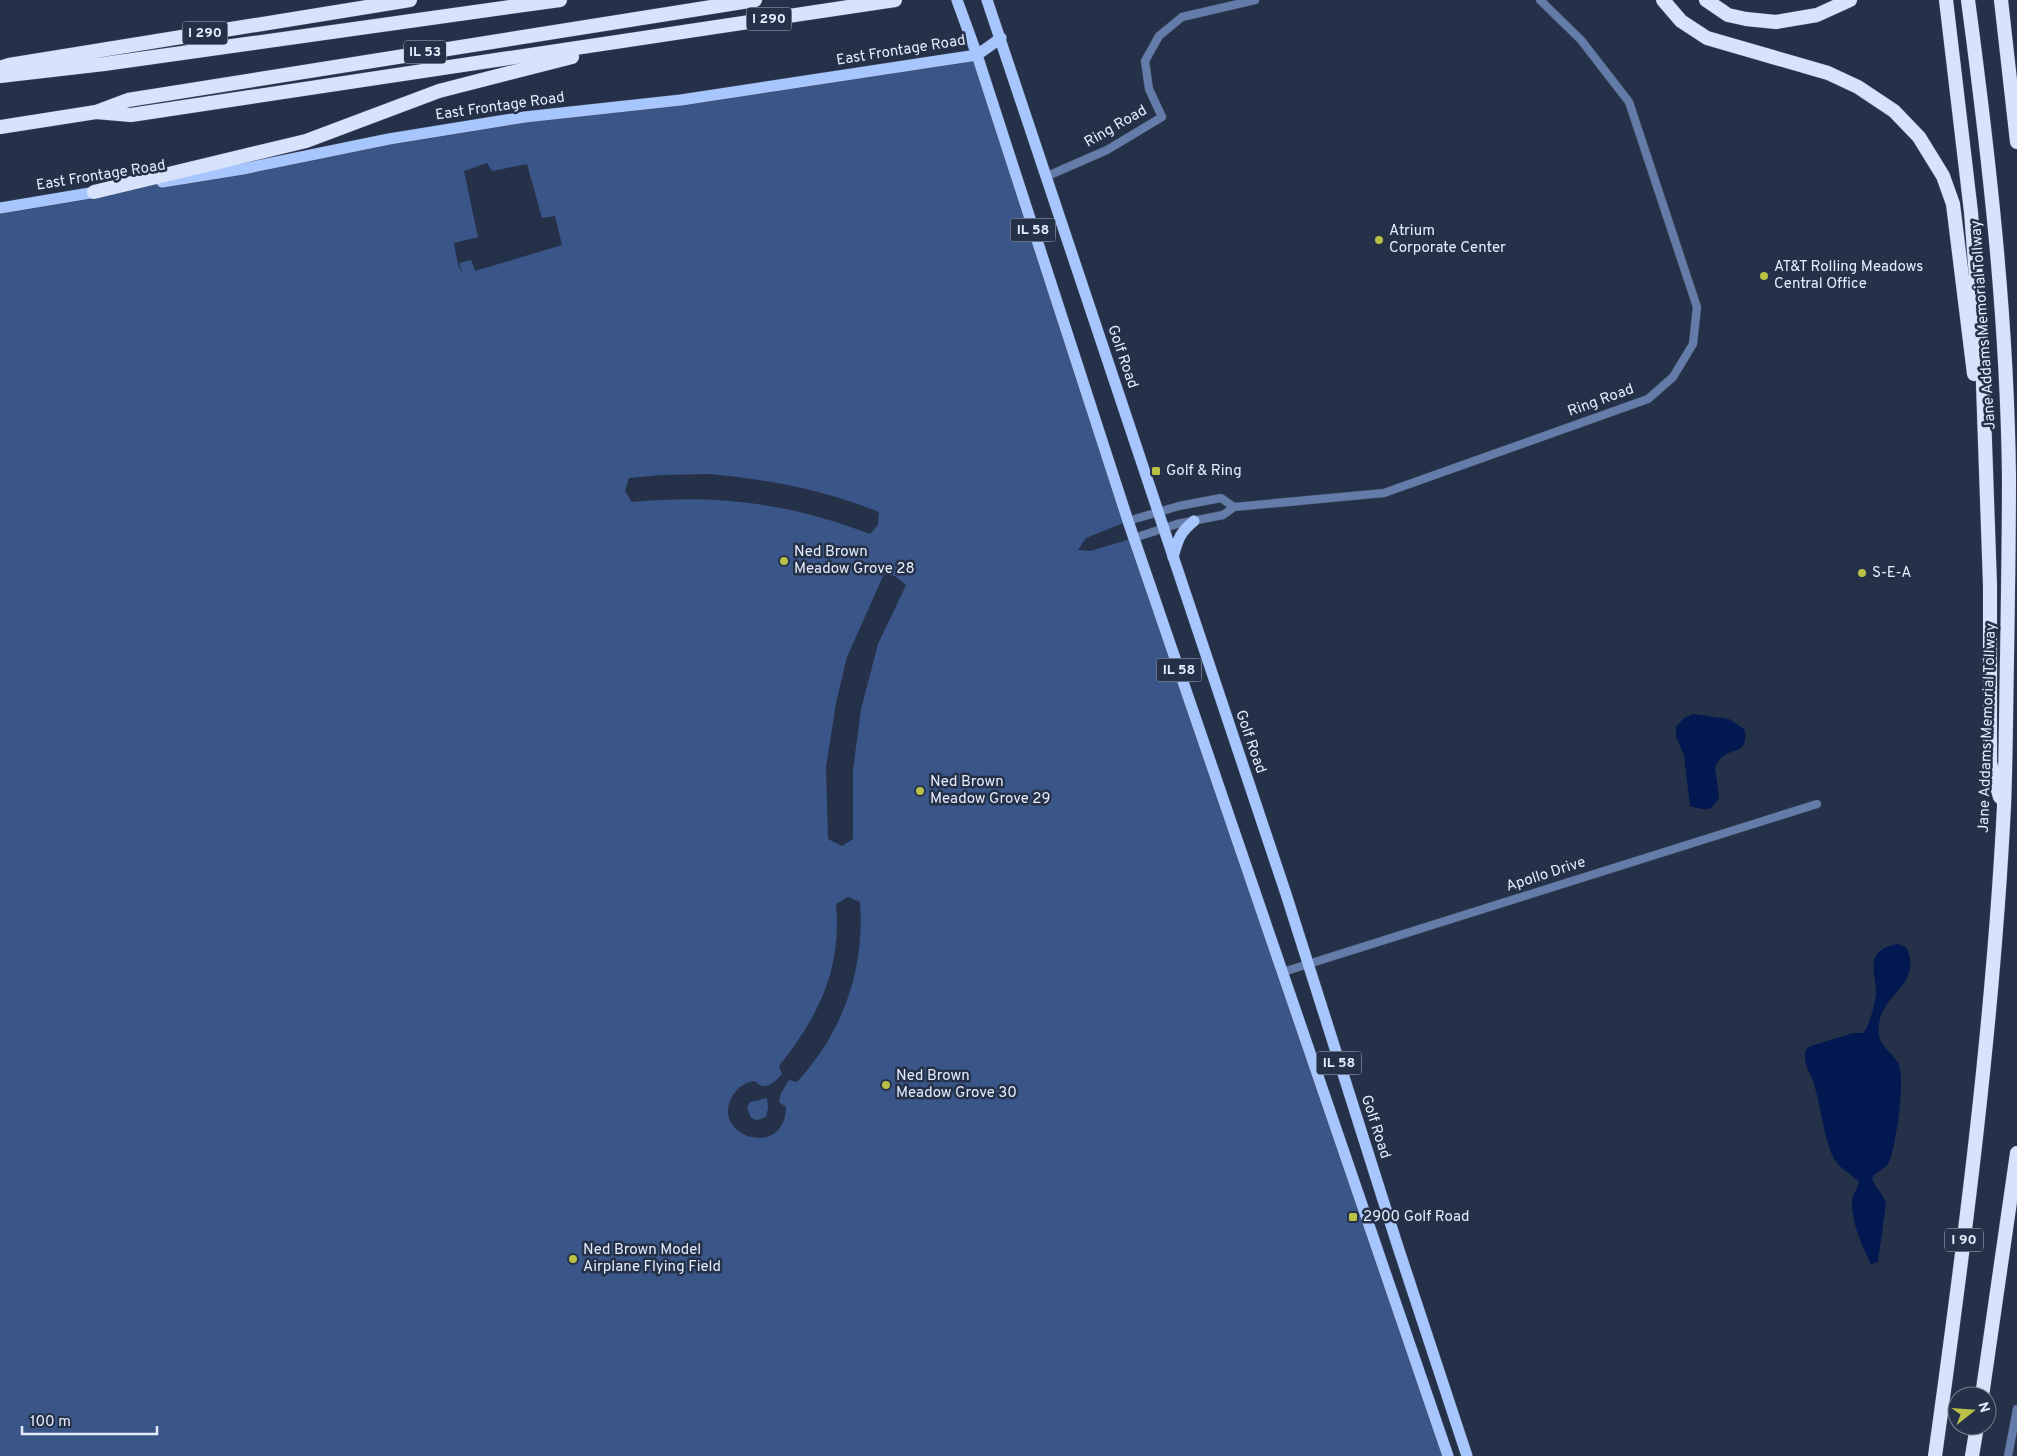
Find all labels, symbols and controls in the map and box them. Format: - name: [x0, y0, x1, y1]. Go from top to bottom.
- road number: I 290: [746, 8, 792, 30]
- road number: I 290: [182, 22, 228, 44]
- street label: East Frontage Road: [835, 31, 967, 71]
- road number: IL 53: [404, 41, 446, 64]
- street label: East Frontage Road: [434, 89, 566, 125]
- street label: Ring Road: [1081, 101, 1151, 153]
- street label: East Frontage Road: [35, 156, 167, 196]
- road number: IL 58: [1010, 218, 1056, 242]
- street label: Jane Addams Memorial Tollway: [1967, 220, 2001, 430]
- place label: Atrium Corporate Center: [1389, 222, 1506, 258]
- marker: Atrium Corporate Center: [1373, 234, 1385, 246]
- place label: AT&T Rolling Meadows Central Office: [1774, 258, 1923, 294]
- marker: AT&T Rolling Meadows Central Office: [1758, 270, 1770, 282]
- street label: Golf Road: [1102, 323, 1142, 391]
- street label: Ring Road: [1565, 380, 1637, 422]
- place label: Golf & Ring: [1166, 462, 1242, 481]
- marker: Golf & Ring: [1150, 465, 1162, 477]
- place label: Ned Brown Meadow Grove 28: [794, 543, 915, 579]
- marker: Ned Brown Meadow Grove 28: [778, 555, 790, 567]
- place label: S-E-A: [1872, 564, 1911, 583]
- marker: S-E-A: [1856, 567, 1868, 579]
- street label: Jane Addams Memorial Tollway: [1975, 623, 2001, 833]
- road number: IL 58: [1156, 658, 1202, 682]
- street label: Golf Road: [1230, 708, 1270, 776]
- place label: Ned Brown Meadow Grove 29: [930, 773, 1051, 809]
- marker: Ned Brown Meadow Grove 29: [914, 785, 926, 797]
- street label: Apollo Drive: [1504, 853, 1588, 897]
- road number: IL 58: [1316, 1052, 1362, 1074]
- place label: Ned Brown Meadow Grove 30: [896, 1067, 1017, 1103]
- marker: Ned Brown Meadow Grove 30: [880, 1079, 892, 1091]
- street label: Golf Road: [1356, 1093, 1394, 1161]
- place label: 2900 Golf Road: [1363, 1208, 1470, 1227]
- marker: 2900 Golf Road: [1347, 1211, 1359, 1223]
- road number: I 90: [1945, 1228, 1983, 1252]
- place label: Ned Brown Model Airplane Flying Field: [583, 1241, 721, 1277]
- marker: Ned Brown Model Airplane Flying Field: [567, 1253, 579, 1265]
- north arrow: [1947, 1386, 1997, 1436]
- text: N: [1973, 1400, 1993, 1415]
- scale bar: [22, 1404, 158, 1436]
- text: 100 m: [30, 1413, 71, 1432]

